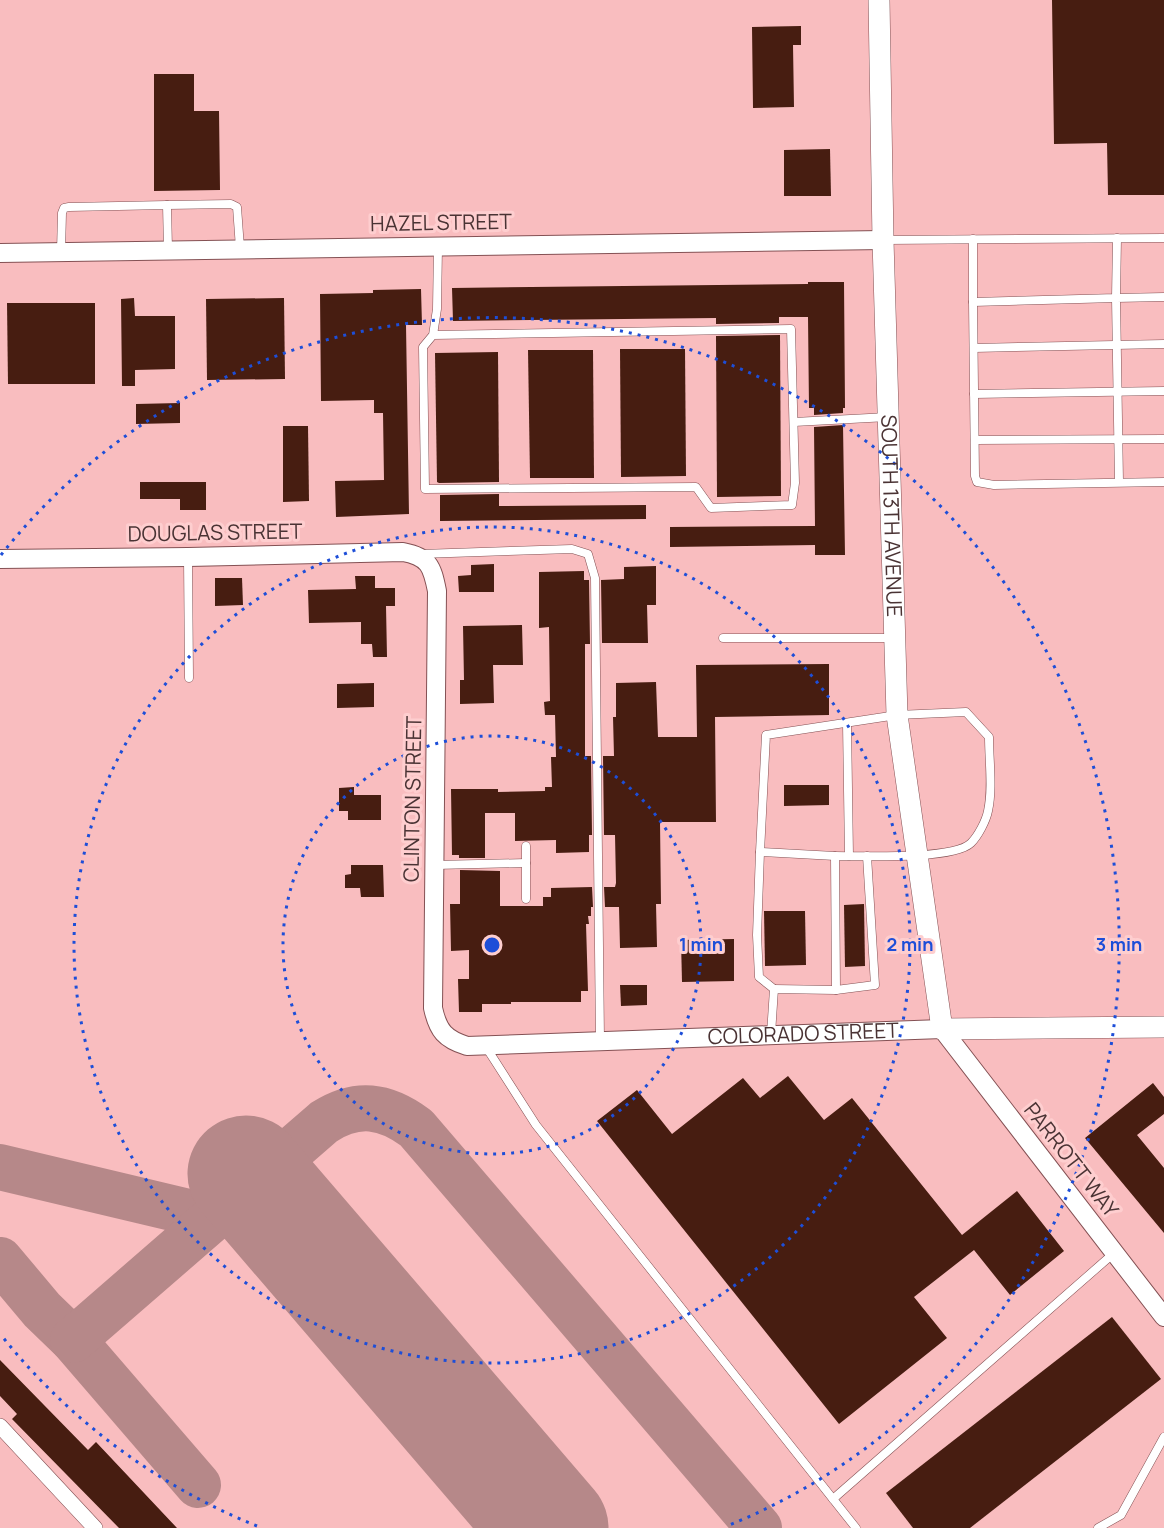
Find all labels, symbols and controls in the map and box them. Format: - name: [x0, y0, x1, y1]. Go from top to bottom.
- street label: HAZEL STREET: [370, 207, 512, 237]
- street label: SOUTH 13TH AVENUE: [875, 414, 909, 617]
- street label: DOUGLAS STREET: [127, 516, 303, 548]
- street label: CLINTON STREET: [397, 715, 427, 882]
- text: 1 min: [679, 932, 723, 956]
- text: 2 min: [887, 932, 933, 956]
- text: 3 min: [1096, 932, 1142, 956]
- centre of rings: [482, 935, 502, 955]
- street label: COLORADO STREET: [707, 1016, 900, 1050]
- street label: PARROTT WAY: [1018, 1096, 1125, 1223]

